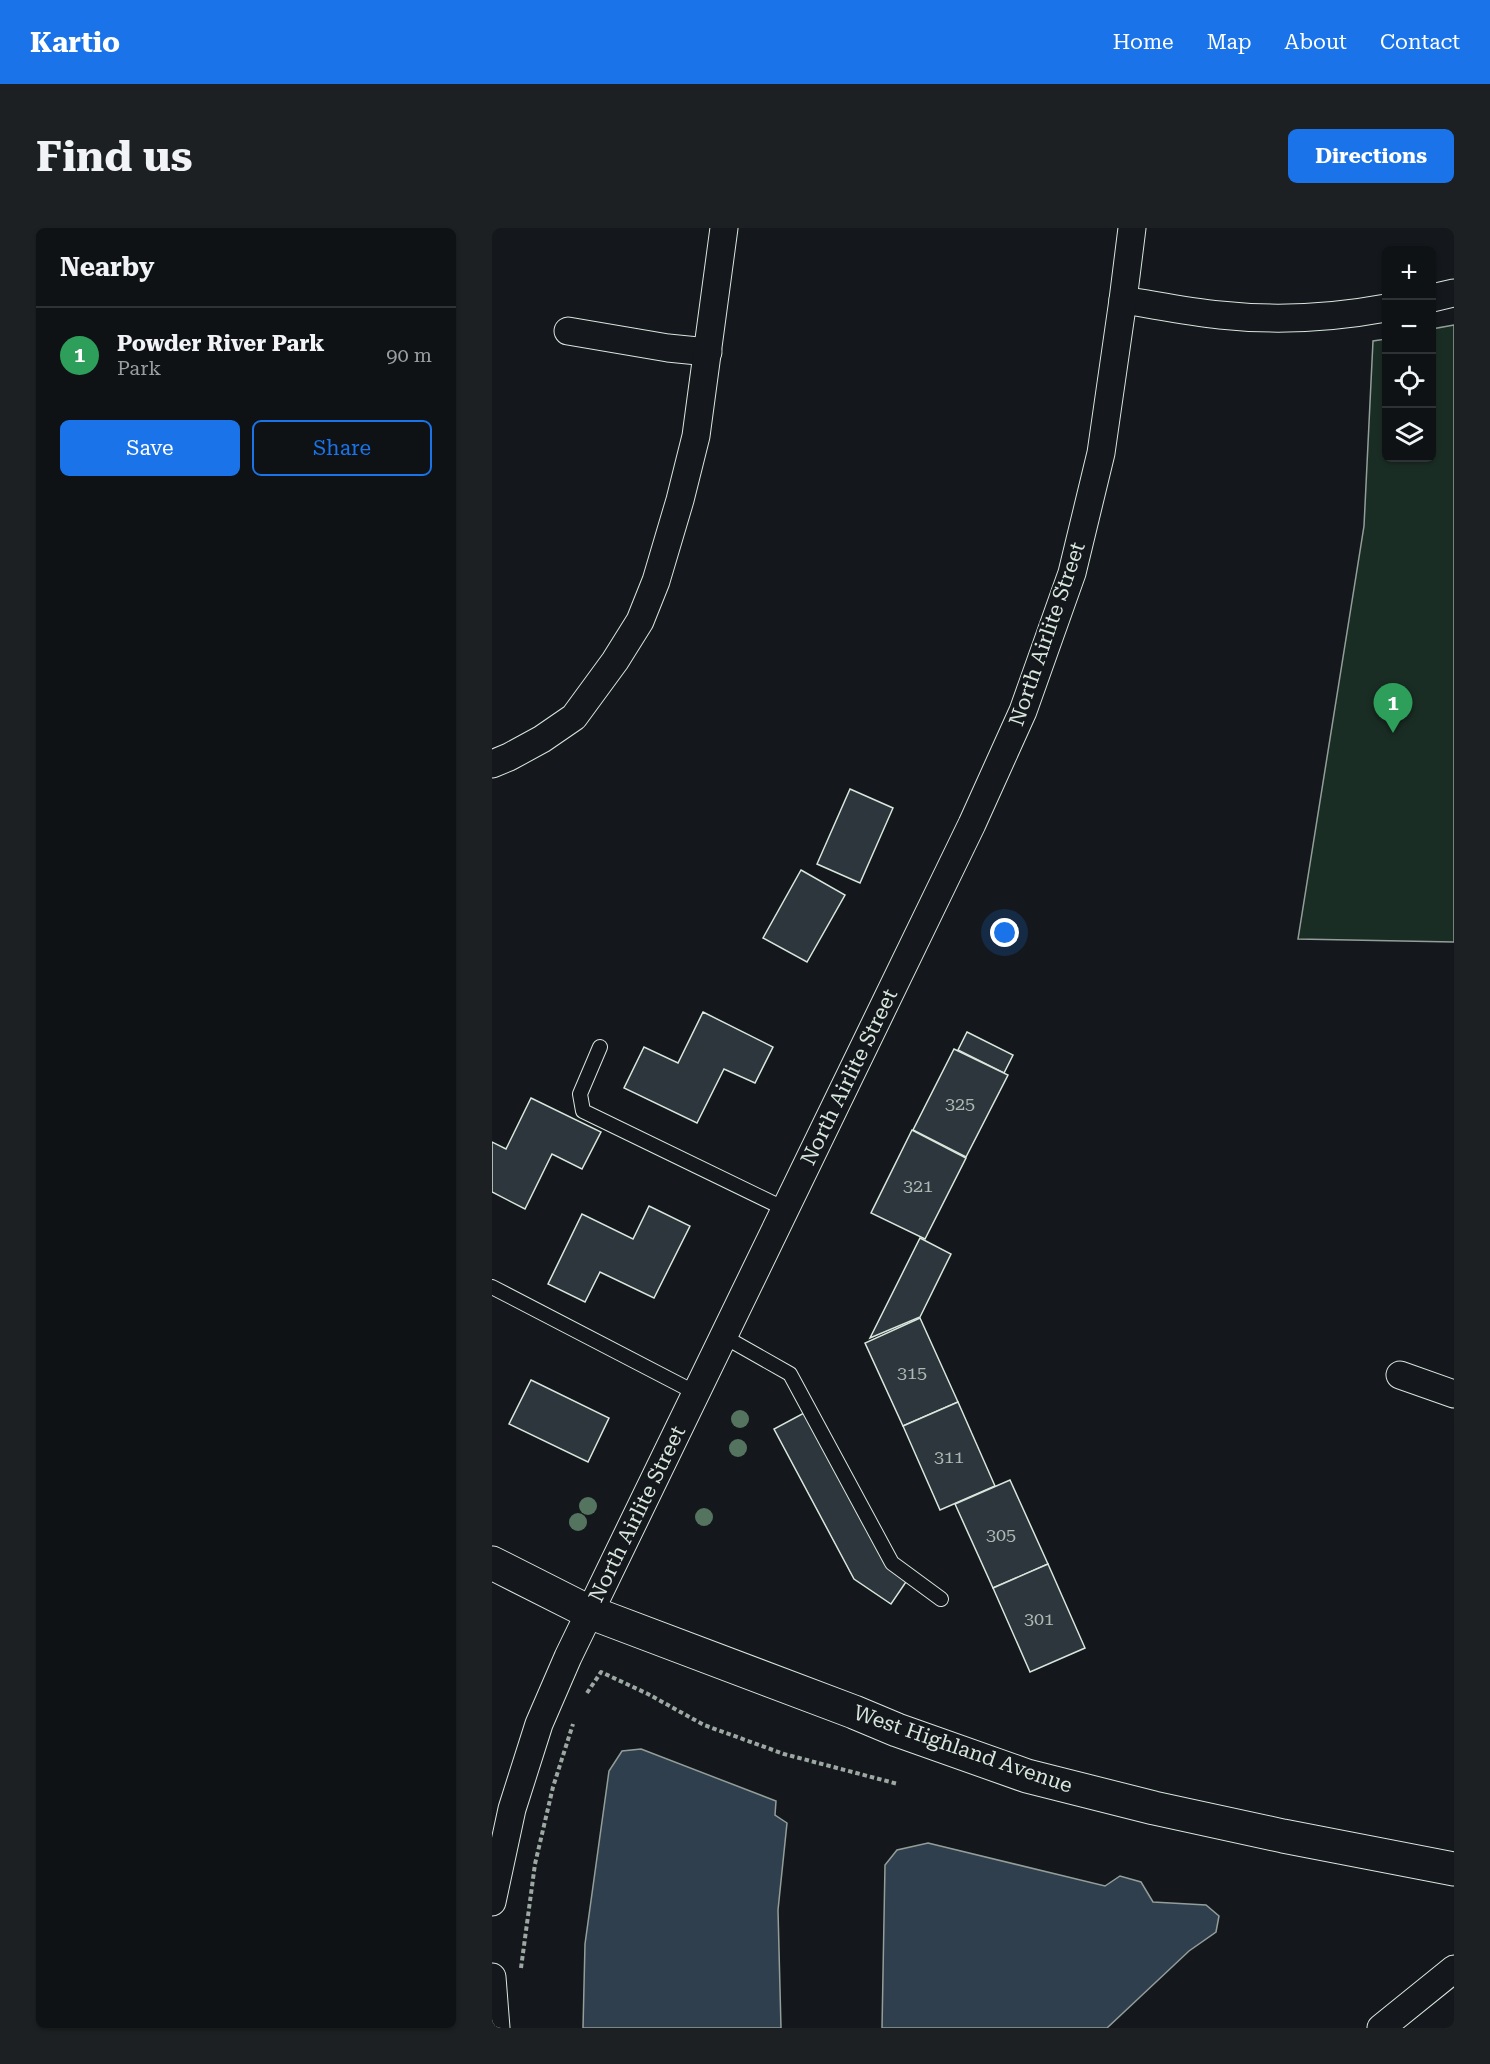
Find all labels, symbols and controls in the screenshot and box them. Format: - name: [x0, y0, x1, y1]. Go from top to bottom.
- text: Kartio: [30, 26, 120, 59]
- text: Home: [1113, 30, 1174, 54]
- text: Map: [1207, 30, 1252, 54]
- text: About: [1285, 30, 1347, 54]
- text: Contact: [1380, 30, 1460, 54]
- button: Directions: [1288, 129, 1454, 183]
- text: Find us: [36, 132, 193, 181]
- map controls: [1382, 246, 1436, 462]
- button: +: [1382, 246, 1436, 300]
- text: Nearby: [60, 252, 154, 282]
- button: −: [1382, 300, 1436, 354]
- text: Powder River Park: [117, 331, 325, 356]
- text: 1: [74, 343, 85, 367]
- text: 90 m: [386, 343, 432, 367]
- button: locate: [1382, 354, 1436, 408]
- text: Park: [117, 356, 161, 380]
- button: layers: [1382, 408, 1436, 462]
- button: Save: [60, 420, 240, 476]
- button: Share: [252, 420, 432, 476]
- street label: North Airlite Street: [1004, 539, 1090, 729]
- pin: 1: [1374, 684, 1412, 733]
- your location: [990, 918, 1019, 947]
- street label: North Airlite Street: [796, 985, 902, 1169]
- house number: 325: [945, 1093, 975, 1114]
- house number: 321: [903, 1175, 933, 1196]
- house number: 315: [897, 1362, 927, 1383]
- street label: North Airlite Street: [584, 1422, 690, 1606]
- house number: 311: [934, 1446, 964, 1467]
- house number: 305: [986, 1524, 1016, 1545]
- house number: 301: [1024, 1608, 1054, 1629]
- street label: West Highland Avenue: [850, 1700, 1076, 1798]

